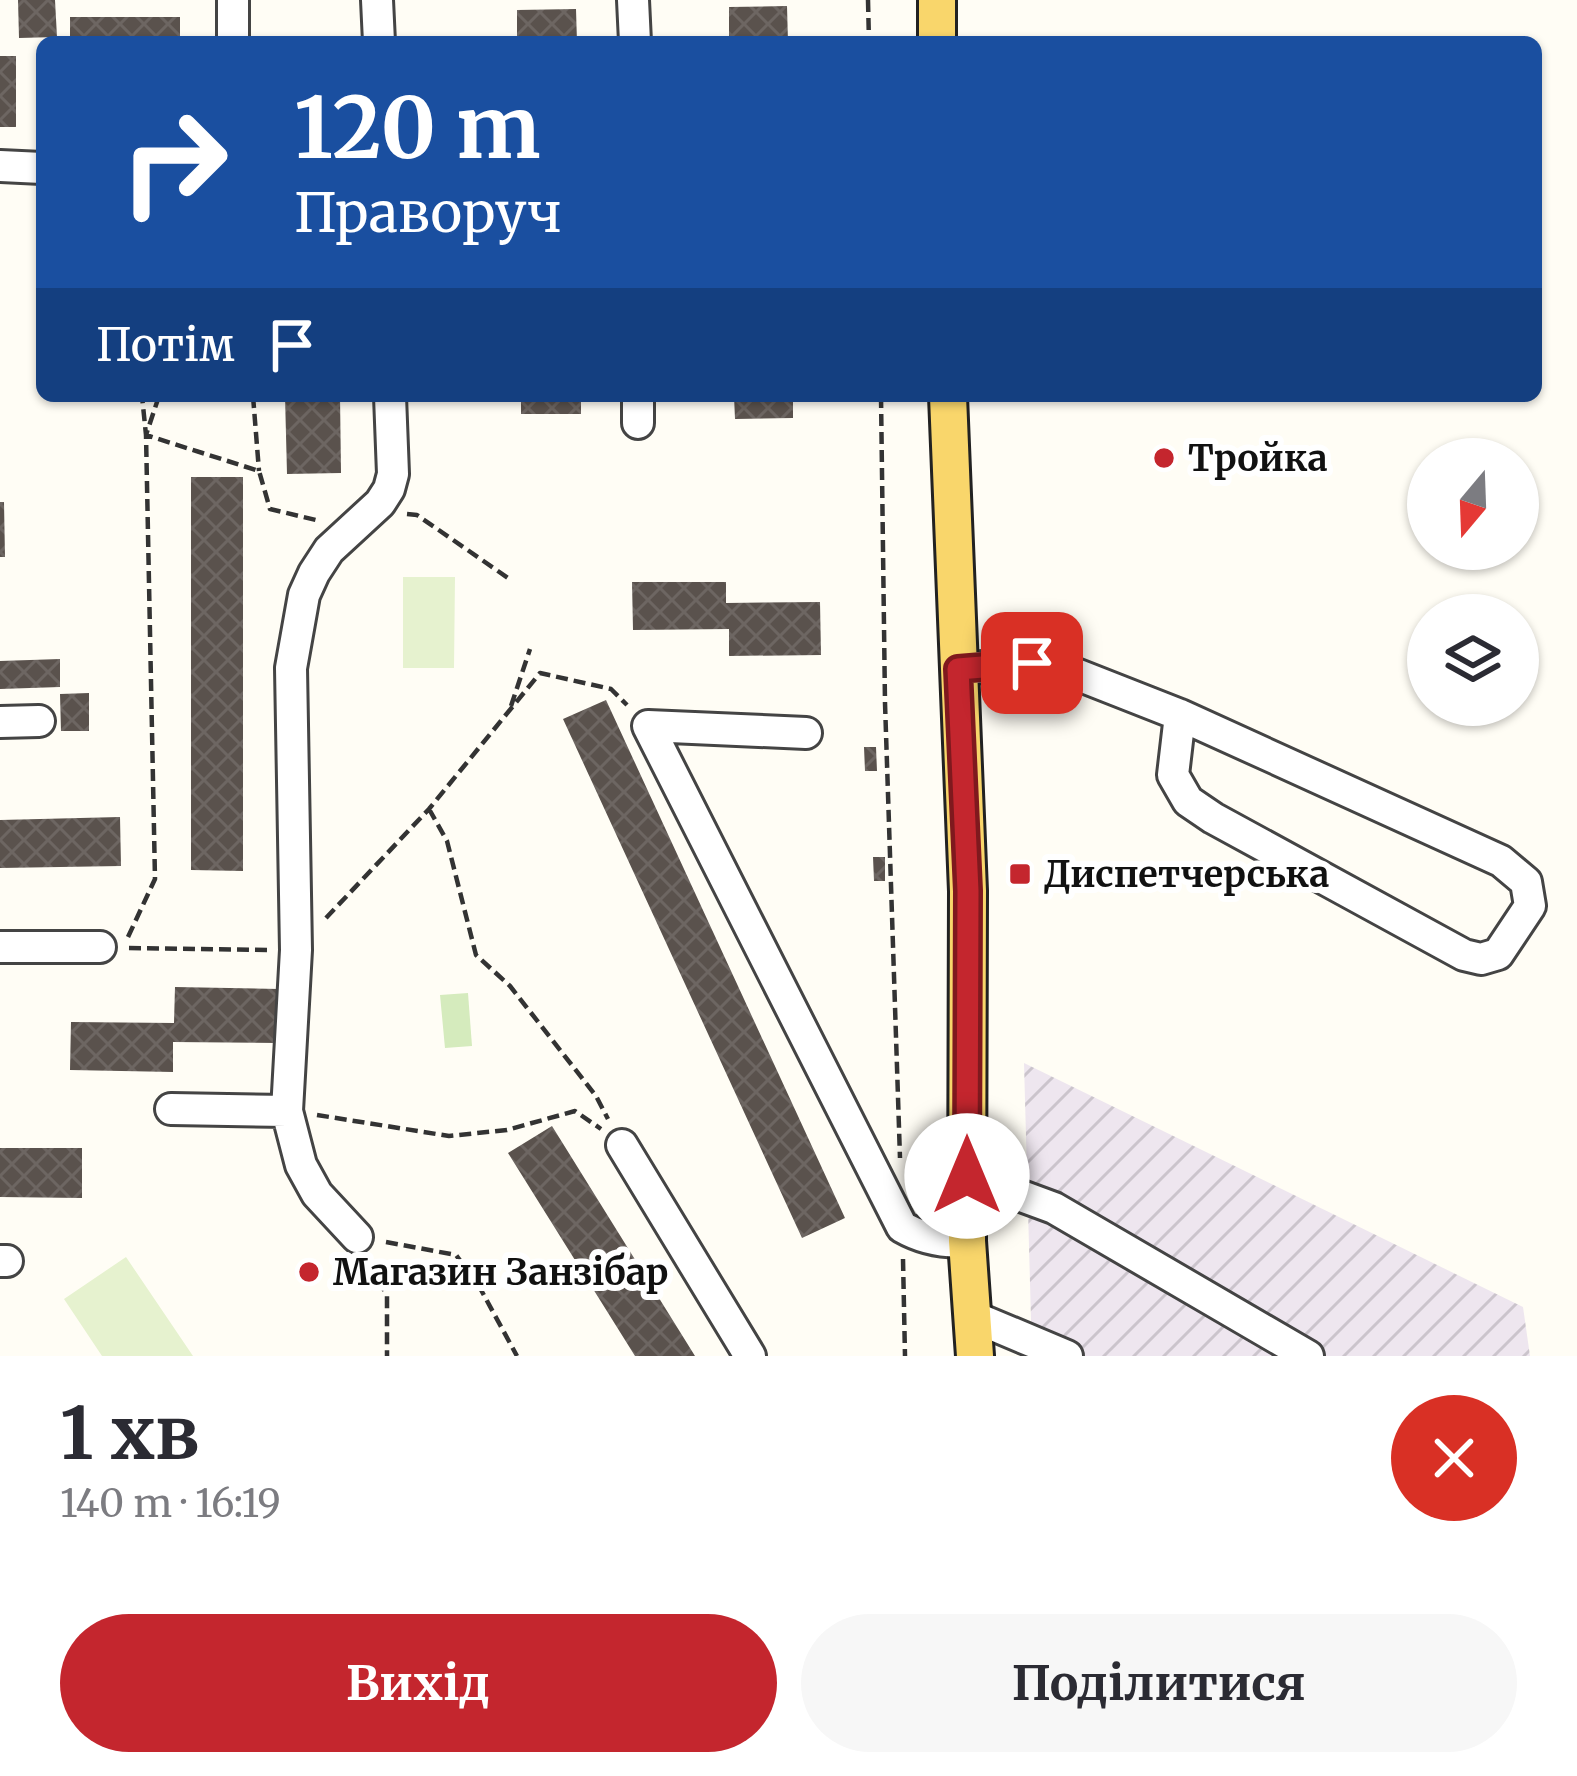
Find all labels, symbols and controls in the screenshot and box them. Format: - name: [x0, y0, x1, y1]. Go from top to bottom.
- text: 120 m: [294, 75, 541, 181]
- icon: right: [96, 84, 252, 240]
- text: Праворуч: [294, 179, 562, 247]
- icon: arrive: [259, 312, 325, 378]
- text: Потім: [96, 317, 235, 373]
- place label: Тройка: [1188, 436, 1328, 481]
- north arrow: [1407, 438, 1539, 570]
- map controls: [1407, 438, 1539, 726]
- marker: Тройка: [1151, 445, 1177, 471]
- button: layers: [1407, 594, 1539, 726]
- pin: [981, 612, 1083, 714]
- icon: arrive: [999, 630, 1065, 696]
- place label: Диспетчерська: [1044, 852, 1329, 897]
- marker: Диспетчерська: [1007, 861, 1033, 887]
- position arrow: [904, 1113, 1030, 1239]
- place label: Магазин Занзібар: [333, 1250, 669, 1295]
- marker: Магазин Занзібар: [296, 1259, 322, 1285]
- text: 1 хв: [60, 1388, 199, 1479]
- button: close: [1391, 1395, 1517, 1521]
- text: 140 m · 16:19: [60, 1479, 281, 1528]
- button: Вихід: [60, 1614, 777, 1752]
- button: Поділитися: [801, 1614, 1517, 1752]

